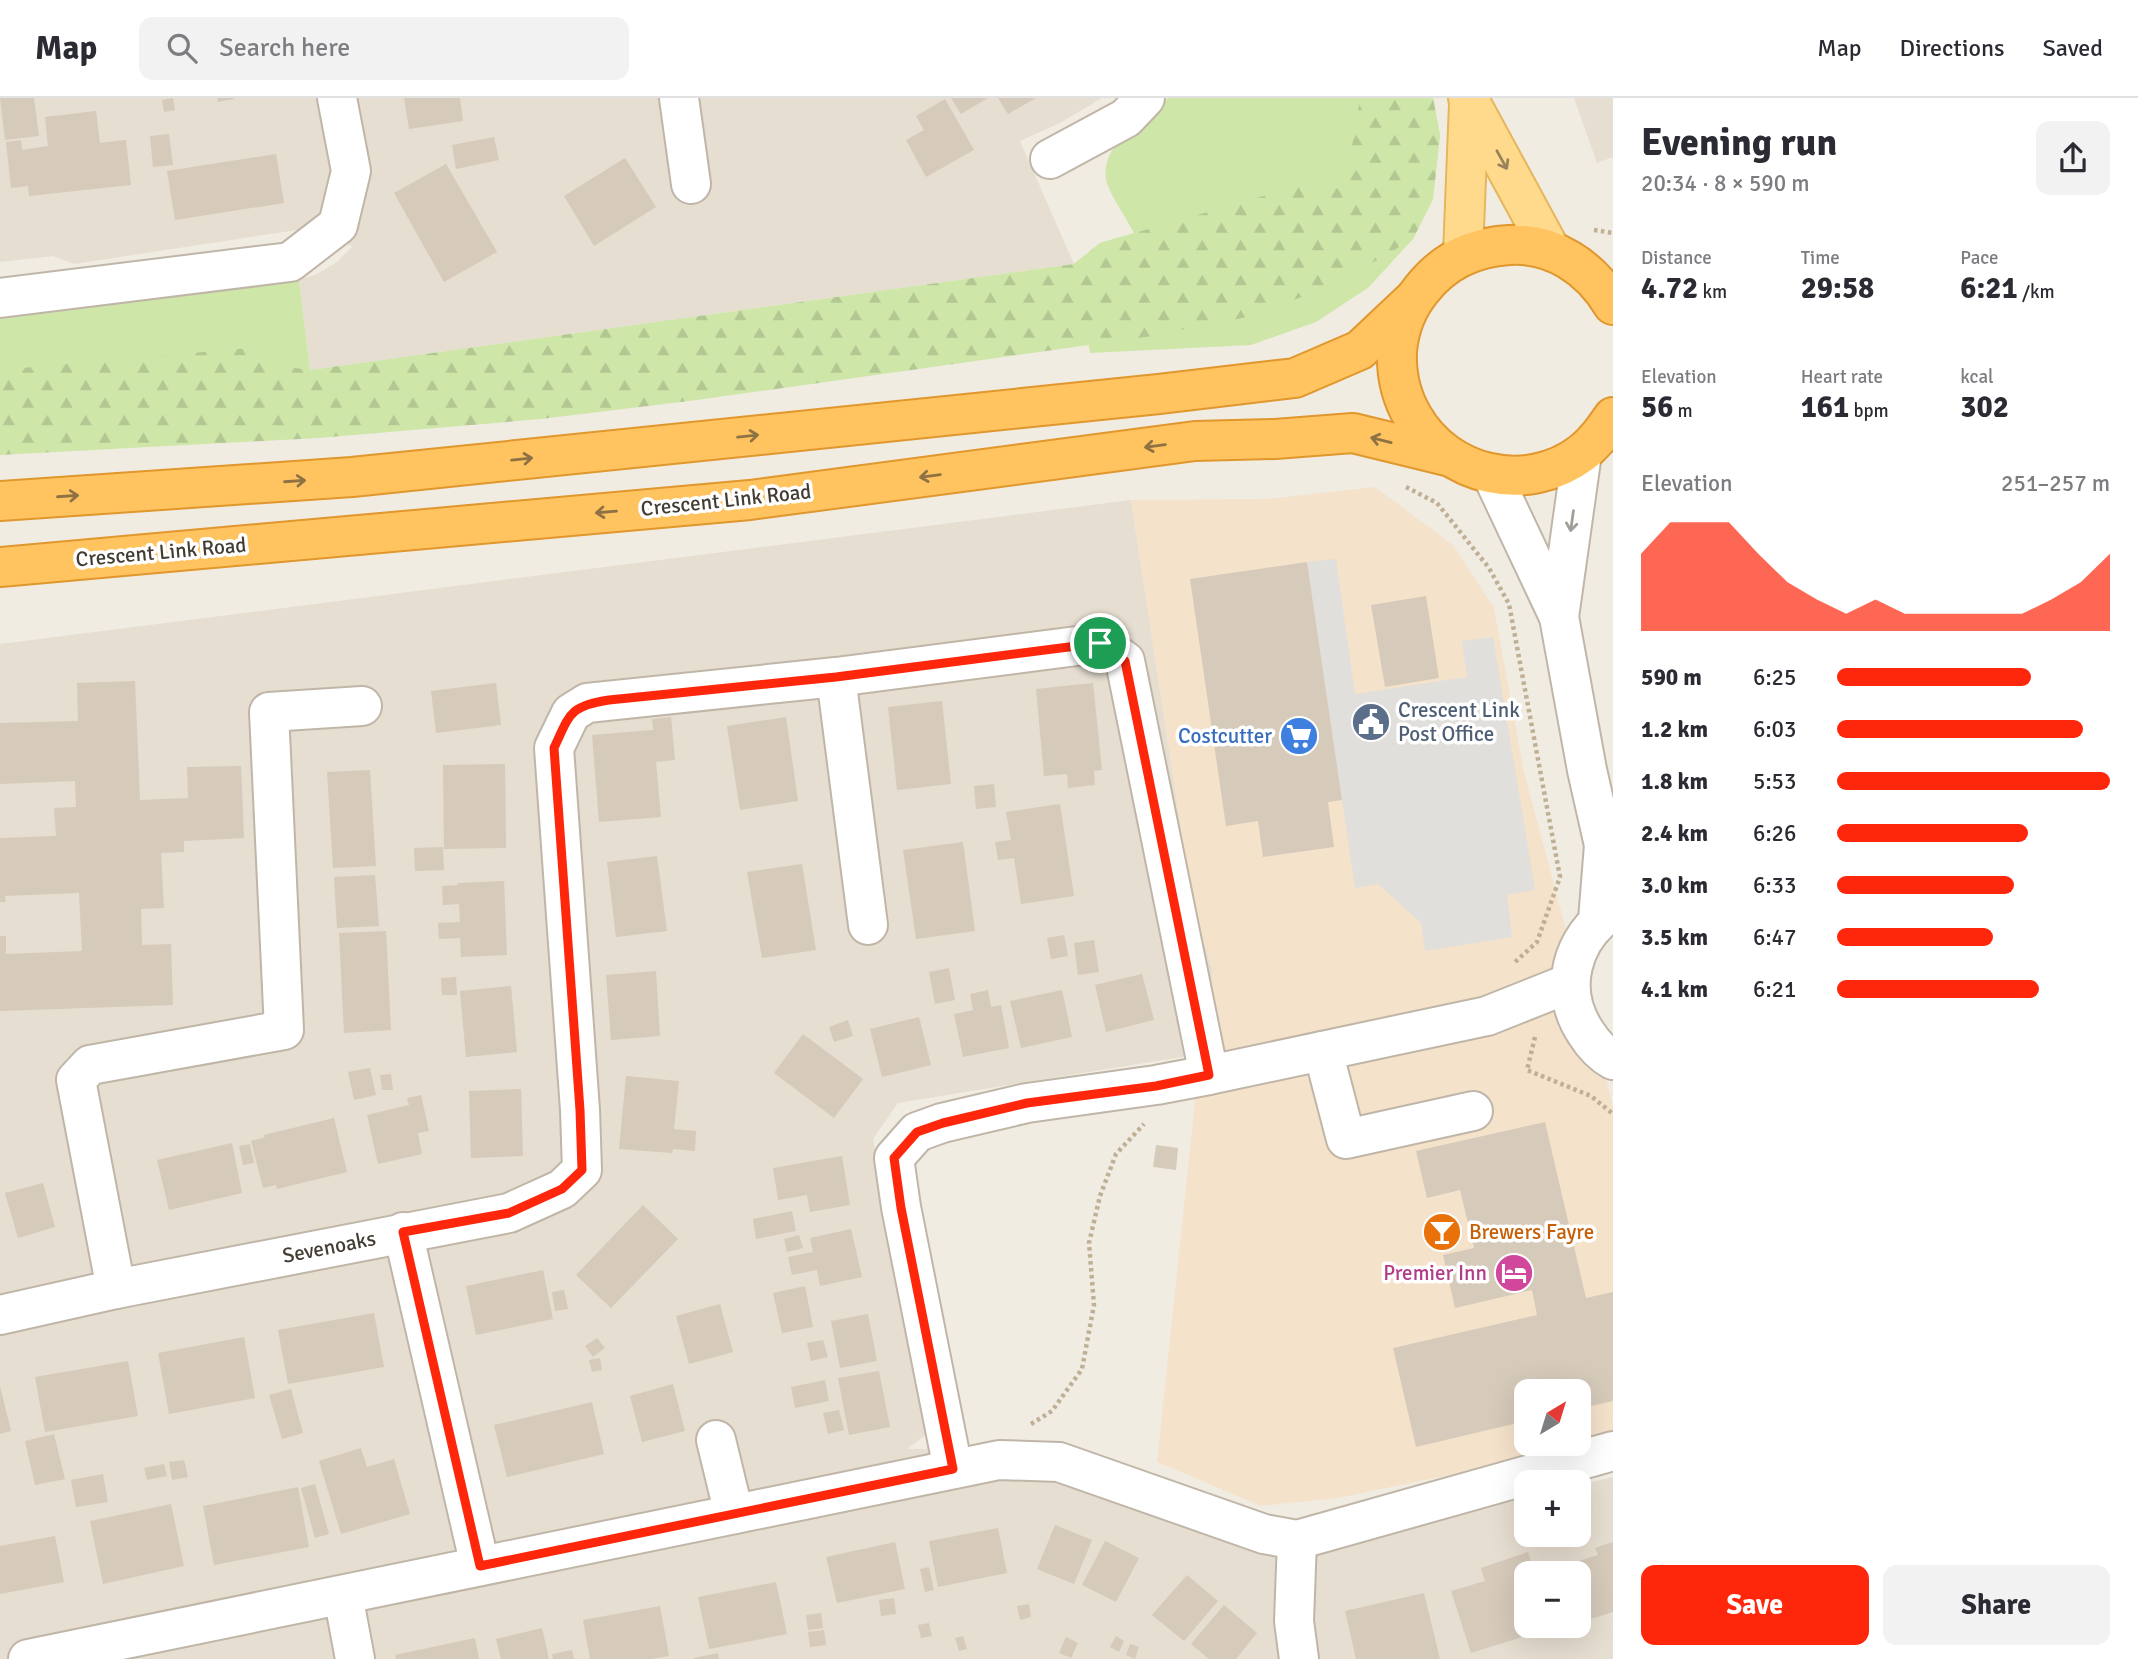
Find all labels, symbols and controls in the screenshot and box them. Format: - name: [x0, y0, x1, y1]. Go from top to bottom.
- search box: [139, 17, 629, 80]
- text: Map: [35, 28, 97, 69]
- icon: search: [163, 29, 201, 67]
- text: Search here: [219, 32, 350, 64]
- text: Map: [1817, 33, 1862, 63]
- text: Directions: [1900, 33, 2005, 63]
- text: Saved: [2043, 33, 2103, 63]
- text: Evening run: [1641, 119, 1837, 166]
- button: share: [2036, 121, 2110, 195]
- one-way arrow: [1495, 150, 1509, 170]
- text: 20:34 · 8 × 590 m: [1641, 169, 1810, 198]
- text: Distance: [1641, 246, 1712, 270]
- text: Time: [1801, 246, 1840, 270]
- text: Pace: [1960, 246, 1999, 270]
- text: 4.72: [1641, 270, 1698, 307]
- text: 29:58: [1801, 270, 1874, 307]
- text: 6:21: [1960, 270, 2018, 307]
- text: km: [1698, 280, 1727, 304]
- text: /km: [2018, 280, 2055, 304]
- text: Elevation: [1641, 365, 1717, 389]
- text: Heart rate: [1801, 365, 1883, 389]
- text: kcal: [1960, 365, 1994, 389]
- text: 56: [1641, 389, 1673, 426]
- text: 161: [1801, 389, 1849, 426]
- text: 302: [1960, 389, 2009, 426]
- text: m: [1673, 399, 1693, 423]
- text: bpm: [1849, 399, 1889, 423]
- one-way arrow: [736, 430, 759, 443]
- one-way arrow: [1370, 433, 1393, 446]
- one-way arrow: [1144, 440, 1167, 453]
- one-way arrow: [510, 453, 532, 466]
- text: Elevation: [1641, 469, 1733, 498]
- text: 251–257 m: [2001, 469, 2110, 498]
- one-way arrow: [919, 470, 941, 483]
- one-way arrow: [283, 474, 306, 487]
- street label: Crescent Link Road: [639, 478, 813, 522]
- one-way arrow: [56, 489, 79, 502]
- one-way arrow: [595, 506, 618, 519]
- one-way arrow: [1565, 509, 1578, 532]
- street label: Crescent Link Road: [75, 532, 247, 572]
- pin: [1070, 613, 1130, 673]
- icon: arrive: [1081, 624, 1119, 662]
- text: 590 m: [1641, 663, 1702, 692]
- text: 6:25: [1753, 663, 1796, 692]
- place label: Crescent Link Post Office: [1398, 697, 1520, 747]
- public building icon: Crescent Link Post Office: [1350, 701, 1392, 743]
- supermarket icon: Costcutter: [1278, 715, 1320, 757]
- text: 1.2 km: [1641, 715, 1708, 744]
- text: 6:03: [1753, 715, 1796, 744]
- place label: Costcutter: [1178, 723, 1272, 749]
- text: 1.8 km: [1641, 767, 1708, 796]
- text: 5:53: [1753, 767, 1796, 796]
- text: 2.4 km: [1641, 819, 1708, 848]
- text: 6:26: [1753, 819, 1796, 848]
- text: 3.0 km: [1641, 871, 1708, 900]
- text: 6:33: [1753, 871, 1796, 900]
- text: 3.5 km: [1641, 923, 1708, 952]
- text: 6:47: [1753, 923, 1796, 952]
- text: 4.1 km: [1641, 975, 1708, 1004]
- text: 6:21: [1753, 975, 1796, 1004]
- bar icon: Brewers Fayre: [1421, 1211, 1463, 1253]
- place label: Brewers Fayre: [1469, 1219, 1594, 1245]
- street label: Sevenoaks: [280, 1225, 378, 1269]
- hotel icon: Premier Inn: [1493, 1252, 1535, 1294]
- place label: Premier Inn: [1383, 1260, 1487, 1286]
- north arrow: [1514, 1379, 1591, 1456]
- map controls: [1514, 1379, 1591, 1638]
- button: +: [1514, 1470, 1591, 1547]
- button: −: [1514, 1561, 1591, 1638]
- button: Save: [1641, 1565, 1869, 1645]
- button: Share: [1883, 1565, 2110, 1645]

